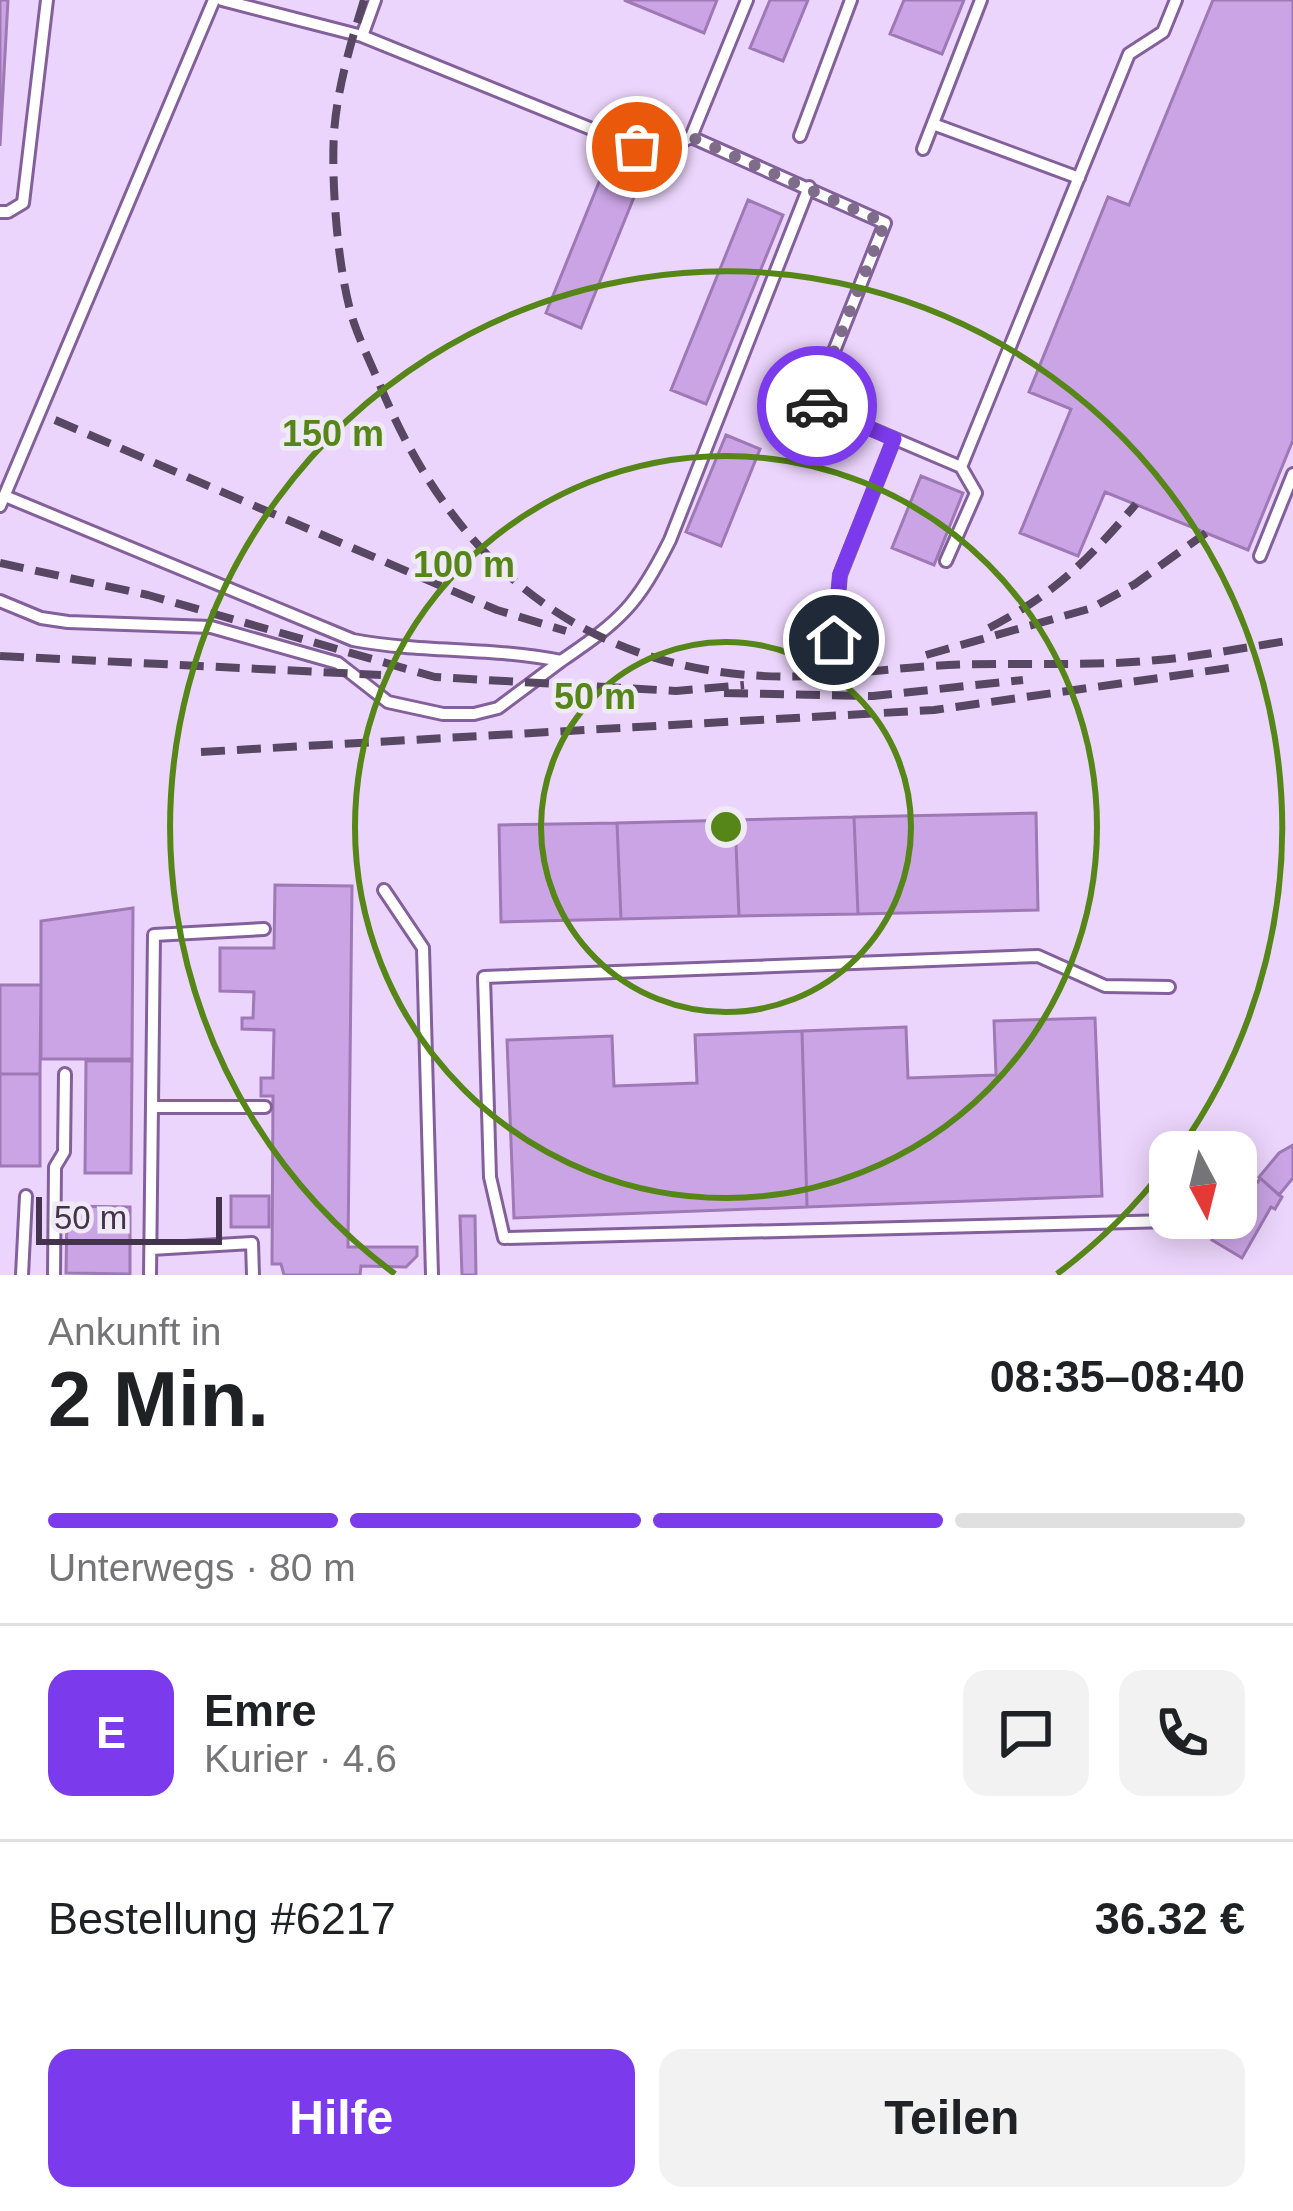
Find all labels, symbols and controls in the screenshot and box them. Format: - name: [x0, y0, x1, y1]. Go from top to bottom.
- pin: [586, 96, 688, 198]
- icon: bag: [604, 114, 670, 180]
- courier: [757, 346, 877, 466]
- icon: car: [784, 373, 850, 439]
- text: 150 m: [282, 413, 384, 454]
- text: 100 m: [413, 544, 515, 585]
- pin: [783, 589, 885, 691]
- icon: home: [801, 607, 867, 673]
- text: 50 m: [554, 676, 636, 717]
- centre of rings: [705, 806, 747, 848]
- north arrow: [1149, 1131, 1257, 1239]
- map controls: [1149, 1131, 1257, 1239]
- scale bar: [36, 1191, 222, 1244]
- text: 50 m: [54, 1199, 127, 1236]
- text: Ankunft in: [48, 1310, 221, 1353]
- text: 08:35–08:40: [990, 1351, 1245, 1402]
- text: 2 Min.: [48, 1355, 269, 1443]
- text: Unterwegs · 80 m: [48, 1546, 356, 1589]
- button: chat: [963, 1670, 1089, 1796]
- button: phone: [1119, 1670, 1245, 1796]
- text: Emre: [204, 1685, 317, 1736]
- text: E: [96, 1707, 126, 1758]
- text: Kurier · 4.6: [204, 1737, 397, 1780]
- text: Bestellung #6217: [48, 1893, 396, 1944]
- text: 36.32 €: [1095, 1893, 1245, 1944]
- button: Hilfe: [48, 2049, 635, 2187]
- button: Teilen: [659, 2049, 1245, 2187]

